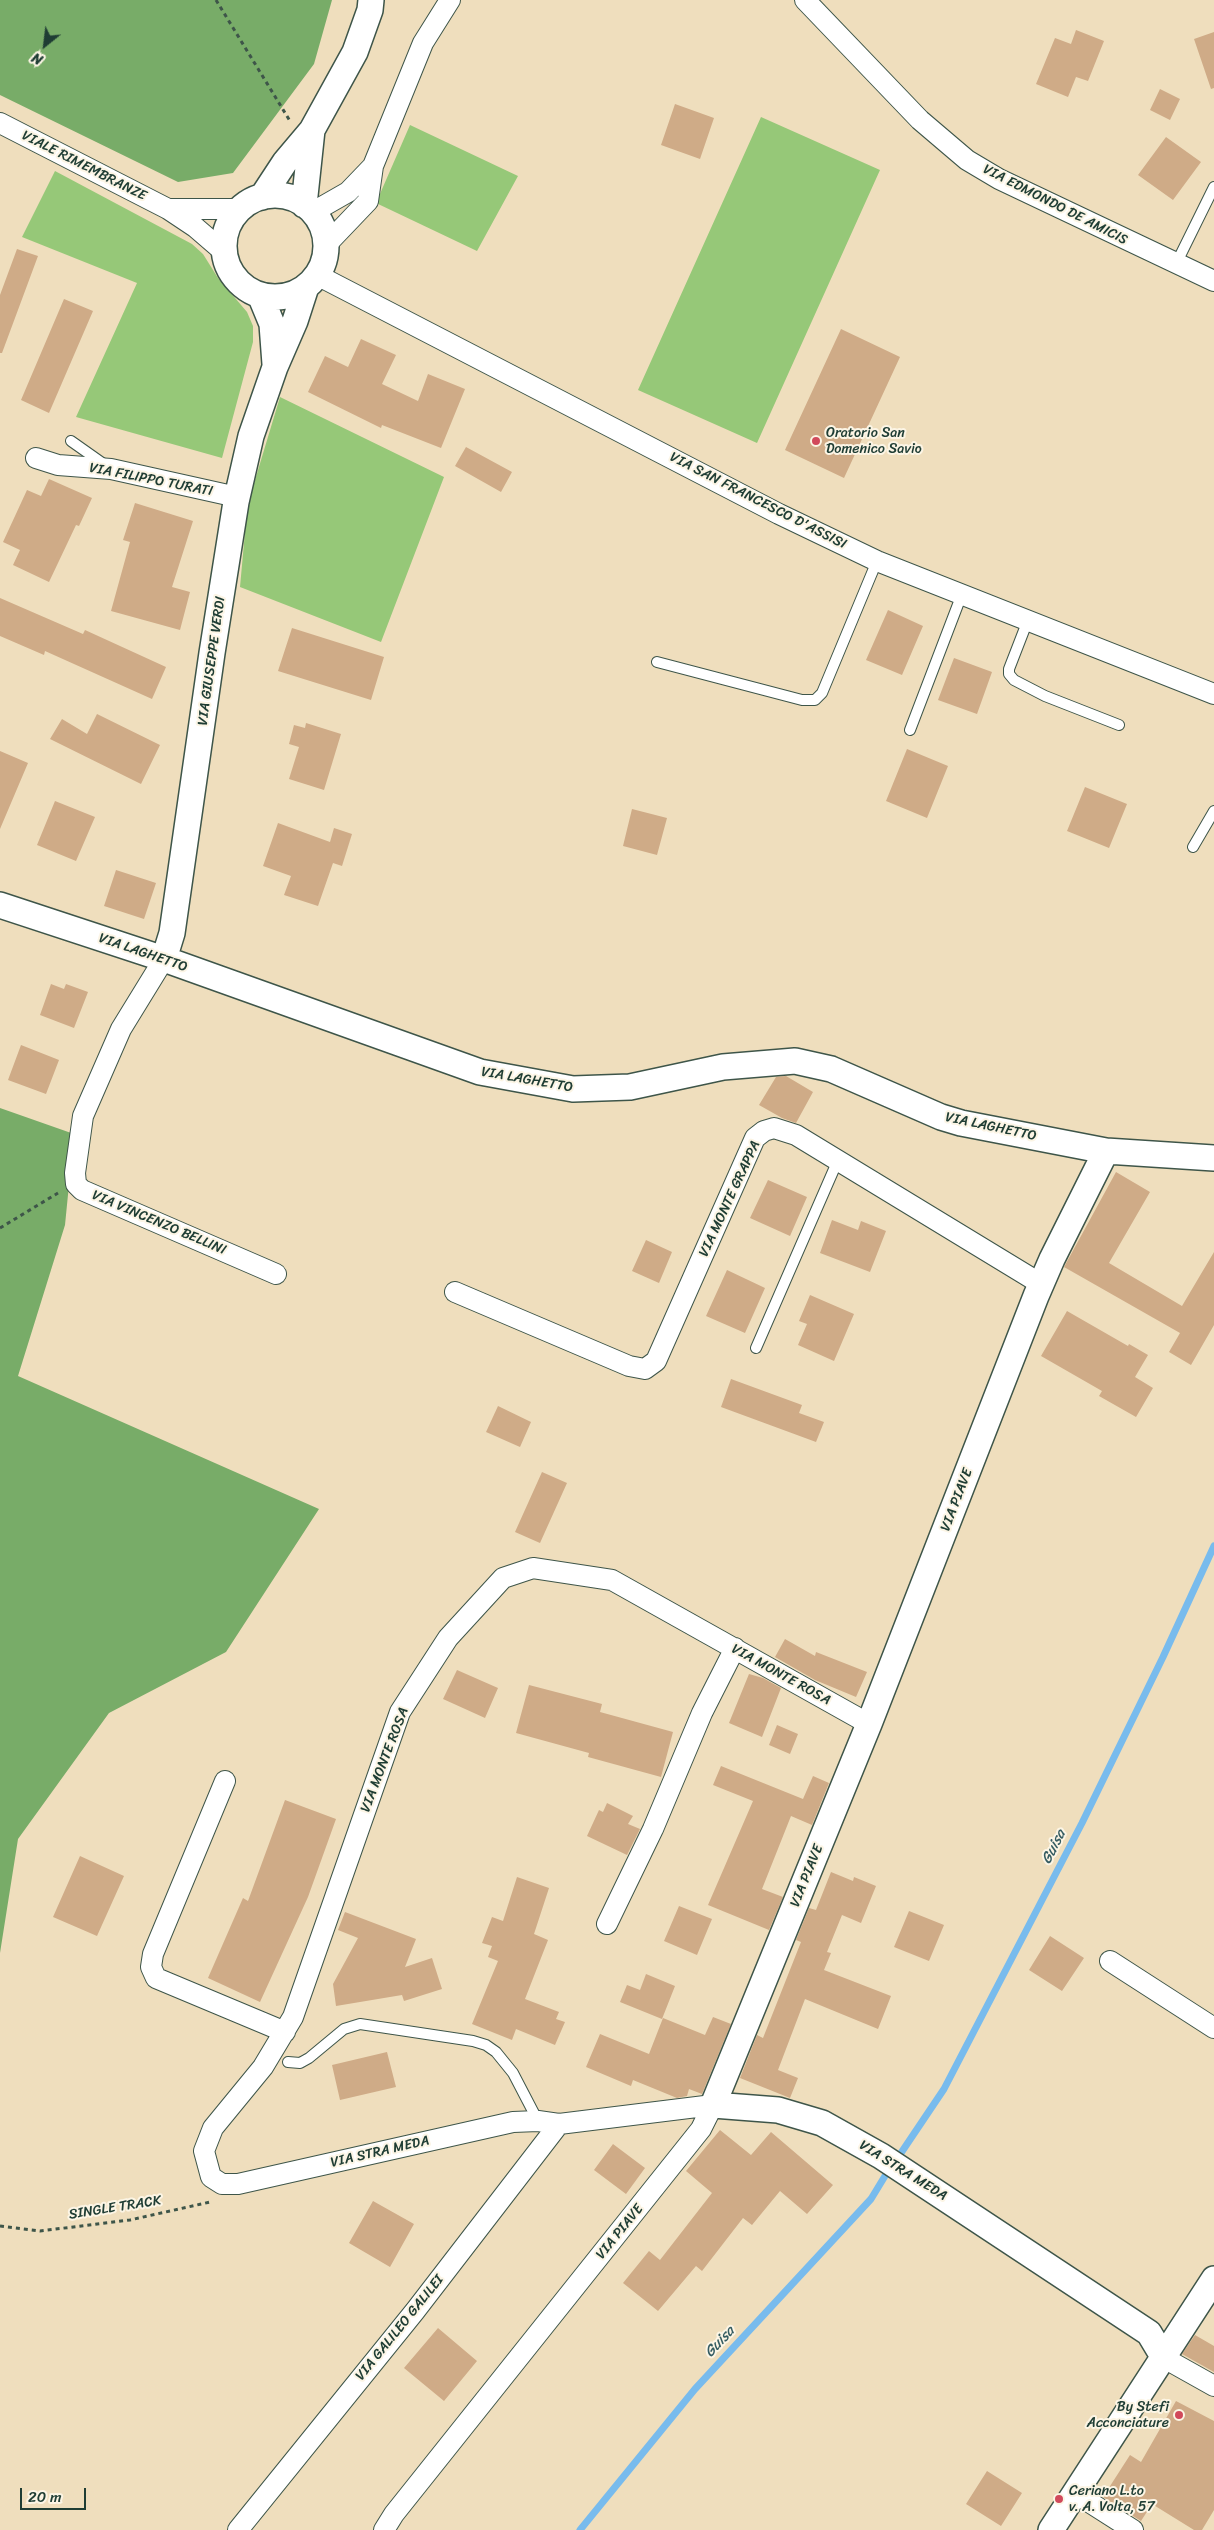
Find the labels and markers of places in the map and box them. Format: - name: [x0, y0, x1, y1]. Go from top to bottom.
- place label: Oratorio San Domenico Savio: [826, 425, 922, 458]
- marker: Oratorio San Domenico Savio: [810, 435, 822, 447]
- place label: By Stefi Acconciature: [1087, 2399, 1169, 2432]
- marker: By Stefi Acconciature: [1173, 2409, 1185, 2421]
- place label: Ceriano L.to v. A. Volta, 57: [1069, 2483, 1155, 2516]
- marker: Ceriano L.to v. A. Volta, 57: [1053, 2493, 1065, 2505]

